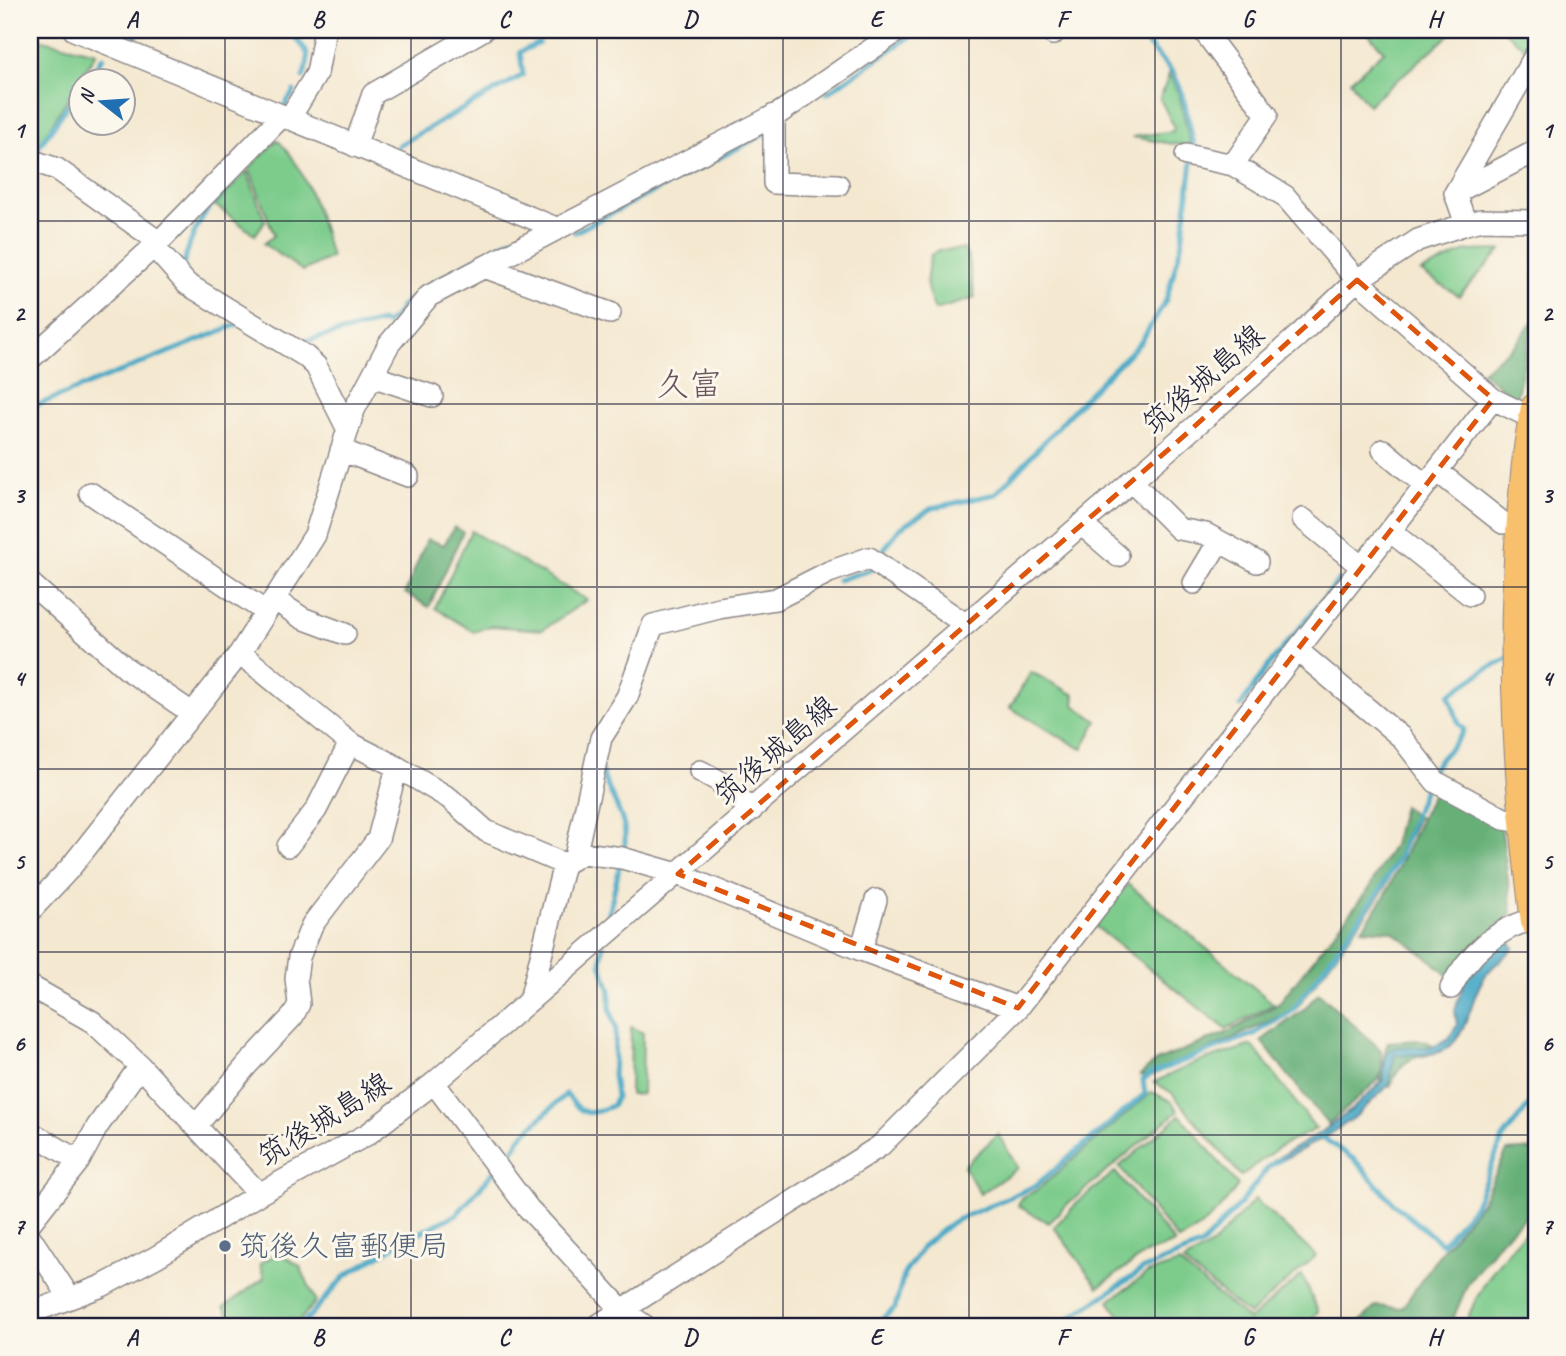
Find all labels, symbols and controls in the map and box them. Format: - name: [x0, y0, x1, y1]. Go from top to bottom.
- text: A: [126, 5, 140, 34]
- text: B: [312, 5, 326, 34]
- text: C: [499, 5, 513, 34]
- text: D: [683, 5, 699, 34]
- text: E: [870, 5, 886, 34]
- text: F: [1057, 5, 1073, 34]
- text: G: [1242, 5, 1257, 34]
- text: H: [1427, 5, 1445, 34]
- north arrow: [66, 66, 136, 136]
- text: N: [74, 85, 101, 106]
- text: 1: [14, 116, 27, 145]
- text: 1: [1542, 116, 1555, 145]
- text: 2: [14, 299, 27, 328]
- text: 2: [1542, 299, 1555, 328]
- street label: 筑後城島線: [1134, 315, 1272, 443]
- district label: 久富: [656, 363, 722, 405]
- text: 3: [14, 481, 27, 510]
- text: 3: [1542, 481, 1555, 510]
- text: 4: [14, 664, 27, 693]
- text: 4: [1542, 664, 1555, 693]
- street label: 筑後城島線: [706, 686, 844, 814]
- text: 5: [14, 847, 26, 876]
- text: 5: [1542, 847, 1554, 876]
- text: 6: [14, 1029, 27, 1058]
- text: 6: [1542, 1029, 1555, 1058]
- street label: 筑後城島線: [250, 1063, 398, 1175]
- text: 7: [14, 1212, 27, 1241]
- text: 7: [1542, 1212, 1555, 1241]
- place label: 筑後久富郵便局: [239, 1227, 449, 1265]
- marker: 筑後久富郵便局: [217, 1238, 233, 1254]
- text: A: [126, 1323, 140, 1352]
- text: B: [312, 1323, 326, 1352]
- text: C: [499, 1323, 513, 1352]
- text: D: [683, 1323, 699, 1352]
- text: E: [870, 1323, 886, 1352]
- text: F: [1057, 1323, 1073, 1352]
- text: G: [1242, 1323, 1257, 1352]
- text: H: [1427, 1323, 1445, 1352]

